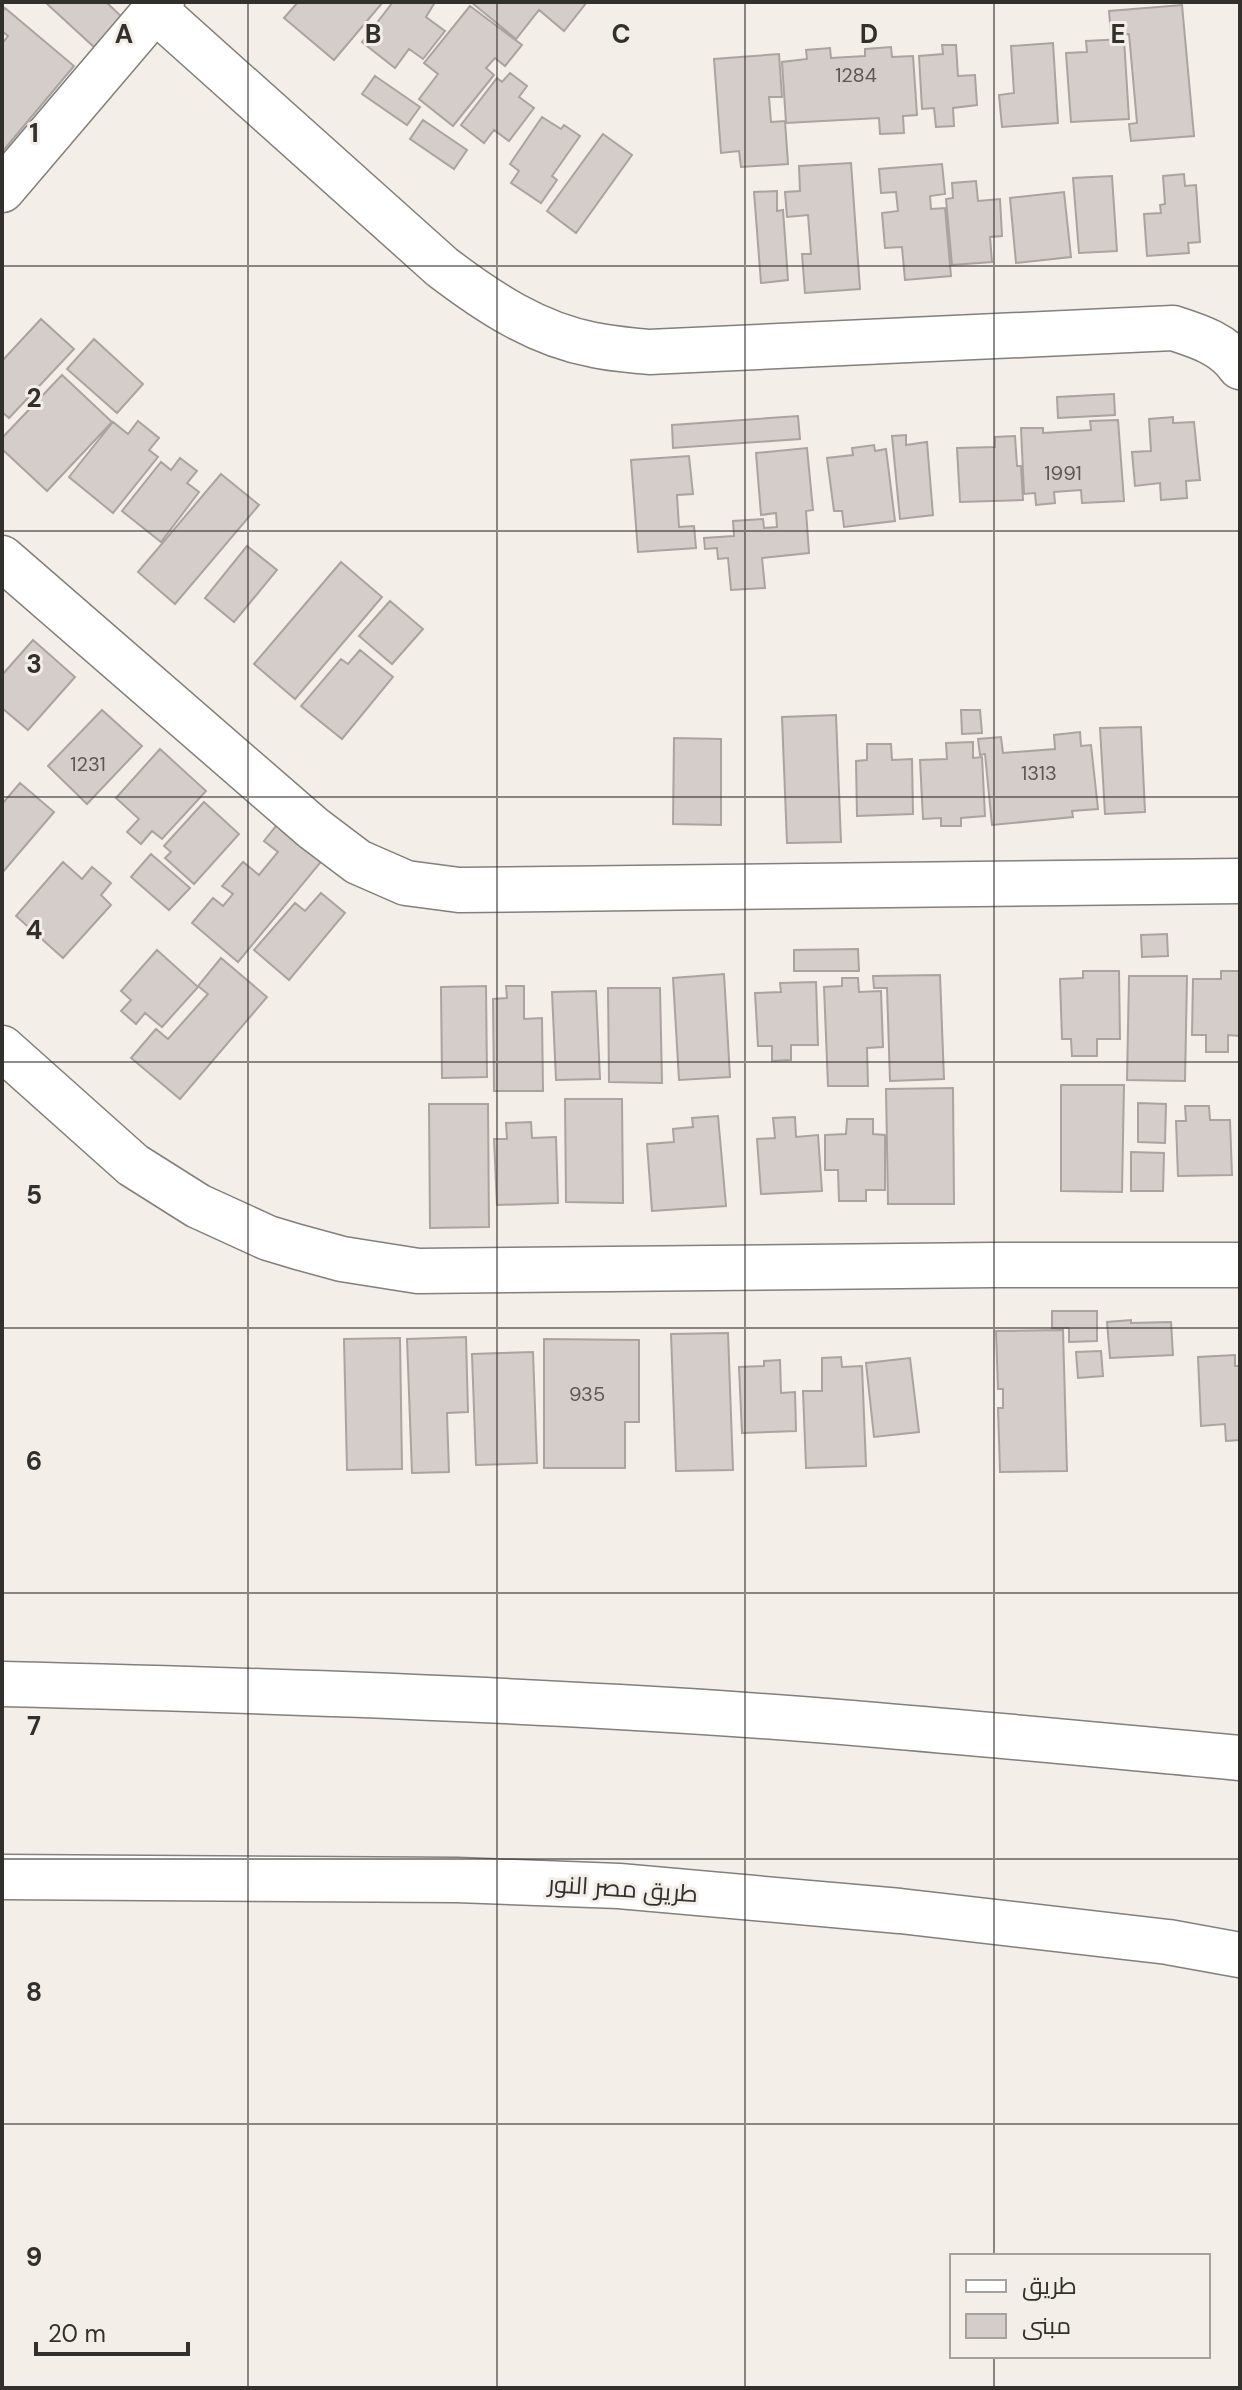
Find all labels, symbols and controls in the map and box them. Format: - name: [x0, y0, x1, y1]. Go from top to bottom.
- text: A: [115, 17, 133, 51]
- text: B: [365, 17, 381, 51]
- text: C: [611, 17, 631, 51]
- text: D: [860, 17, 878, 51]
- text: E: [1110, 17, 1126, 51]
- house number: 1284: [835, 62, 877, 88]
- text: 1: [29, 116, 39, 150]
- text: 2: [26, 381, 42, 415]
- house number: 1991: [1044, 460, 1082, 486]
- text: 3: [26, 647, 42, 681]
- house number: 1231: [70, 751, 106, 777]
- house number: 1313: [1021, 760, 1057, 786]
- text: 4: [26, 913, 42, 947]
- text: 5: [26, 1178, 42, 1212]
- house number: 935: [569, 1381, 605, 1407]
- text: 6: [26, 1444, 42, 1478]
- text: 7: [27, 1709, 41, 1743]
- street label: طريق مصر النور: [545, 1868, 699, 1909]
- text: 8: [26, 1975, 42, 2009]
- text: 9: [26, 2240, 42, 2274]
- legend: [950, 2254, 1210, 2358]
- text: طريق: [1022, 2270, 1077, 2301]
- scale bar: [36, 2306, 188, 2356]
- text: مبنى: [1022, 2310, 1071, 2341]
- text: 20 m: [48, 2318, 106, 2349]

